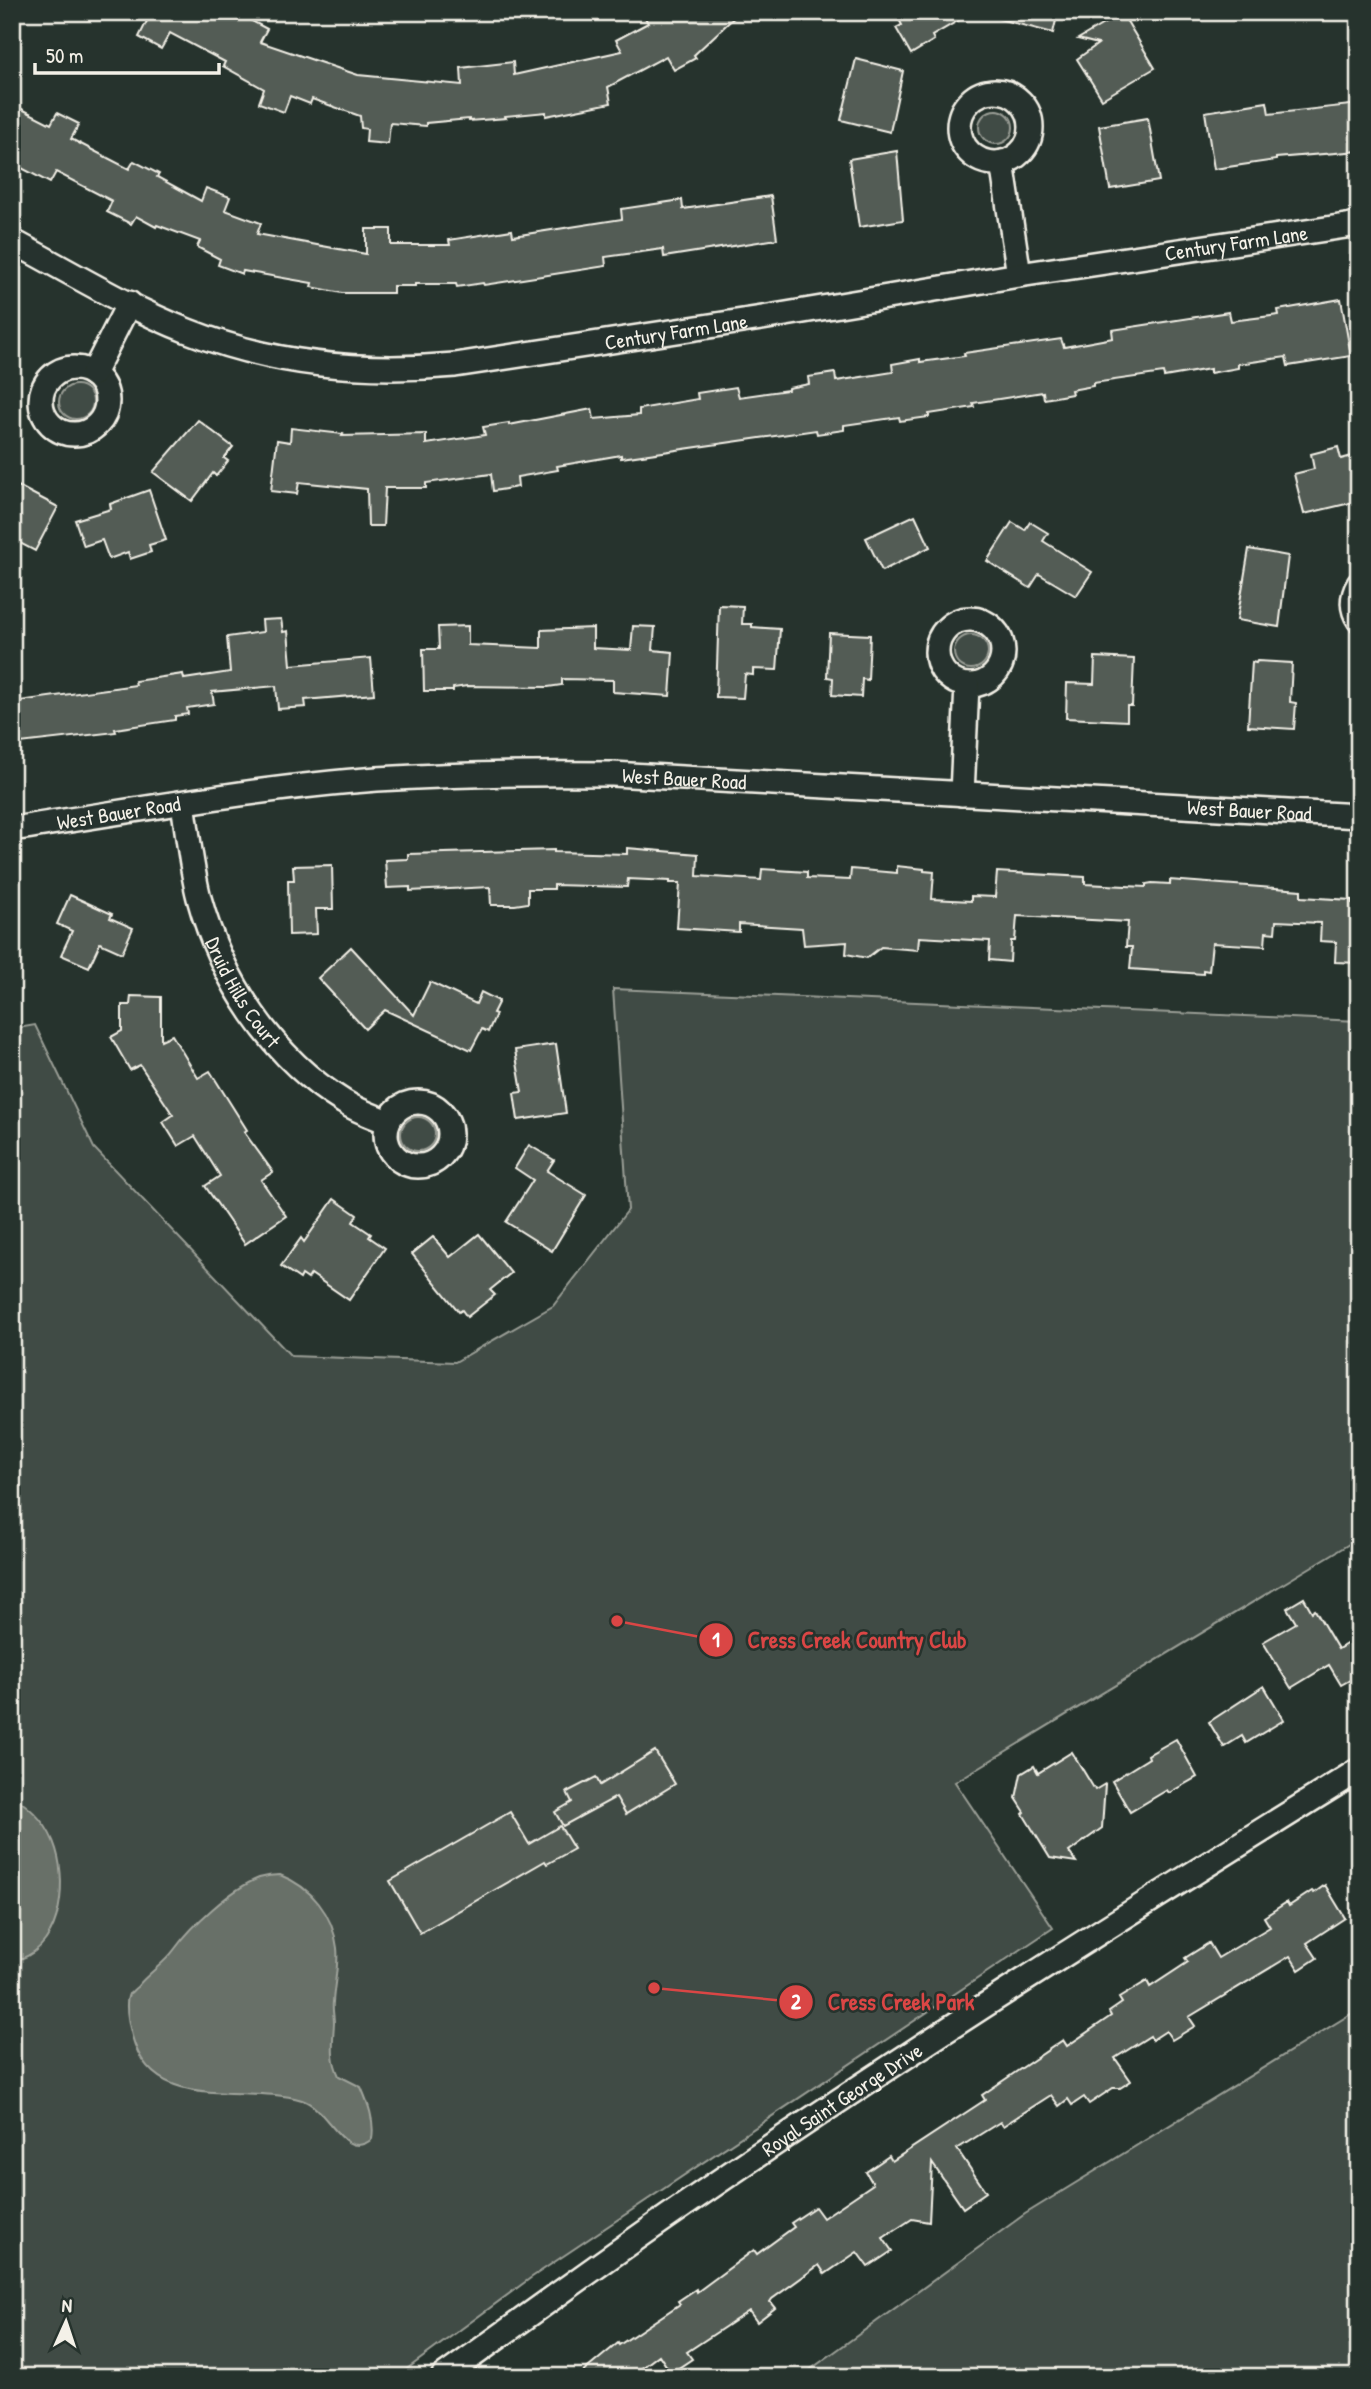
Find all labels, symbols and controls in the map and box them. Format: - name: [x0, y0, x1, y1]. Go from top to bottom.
- scale bar: [35, 32, 219, 76]
- text: 50 m: [46, 41, 83, 70]
- street label: Century Farm Lane: [1163, 217, 1309, 267]
- street label: Century Farm Lane: [603, 306, 749, 356]
- street label: West Bauer Road: [621, 760, 747, 796]
- street label: West Bauer Road: [55, 788, 182, 836]
- street label: West Bauer Road: [1186, 792, 1312, 828]
- street label: Druid Hills Court: [199, 933, 288, 1054]
- callout: Cress Creek Country Club: [698, 1618, 980, 1662]
- text: Cress Creek Country Club: [748, 1624, 966, 1656]
- text: 1: [712, 1625, 720, 1654]
- callout: Cress Creek Park: [779, 1980, 988, 2024]
- text: Cress Creek Park: [828, 1986, 975, 2017]
- text: 2: [791, 1987, 801, 2016]
- street label: Royal Saint George Drive: [756, 2035, 928, 2163]
- north arrow: [32, 2288, 102, 2358]
- text: N: [61, 2292, 73, 2318]

